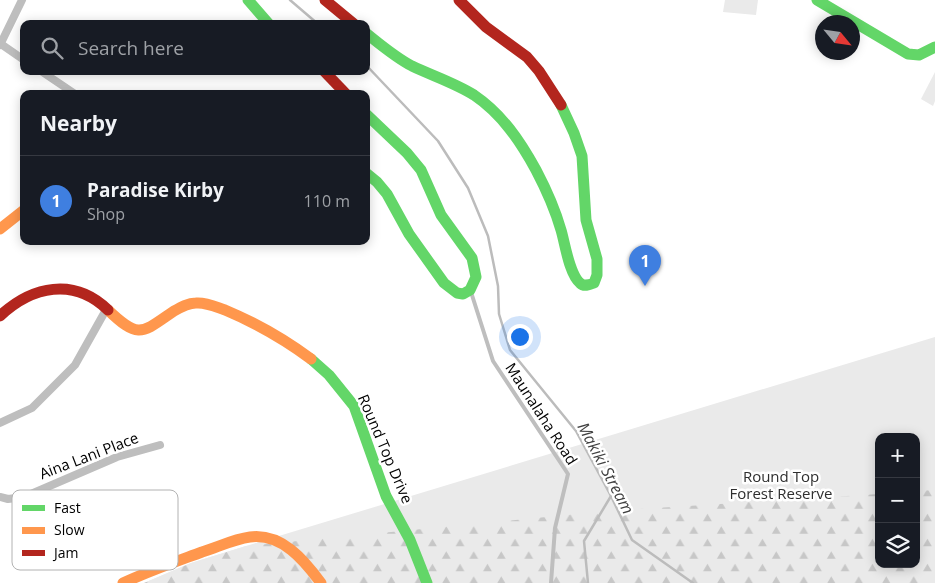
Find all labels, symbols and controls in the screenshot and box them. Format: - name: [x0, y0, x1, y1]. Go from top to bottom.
- north arrow: [815, 15, 860, 60]
- search box: [20, 20, 370, 75]
- icon: search: [38, 34, 66, 62]
- text: Search here: [78, 35, 184, 61]
- text: Nearby: [40, 109, 117, 137]
- text: Paradise Kirby: [87, 177, 224, 203]
- text: 1: [51, 190, 61, 212]
- text: 110 m: [304, 190, 350, 212]
- text: Shop: [87, 203, 125, 225]
- pin: 1: [629, 245, 661, 286]
- your location: [507, 324, 533, 350]
- street label: Maunalaha Road: [501, 359, 582, 468]
- street label: Round Top Drive: [354, 391, 418, 506]
- water label: Makiki Stream: [573, 418, 639, 518]
- street label: Aina Lani Place: [36, 427, 141, 483]
- map controls: [875, 433, 920, 568]
- button: +: [875, 433, 920, 478]
- park label: Round Top Forest Reserve: [729, 466, 833, 503]
- button: −: [875, 478, 920, 523]
- legend: [12, 490, 178, 570]
- text: Fast: [54, 498, 81, 517]
- text: Slow: [54, 520, 85, 539]
- button: layers: [875, 523, 920, 568]
- text: Jam: [52, 543, 79, 562]

